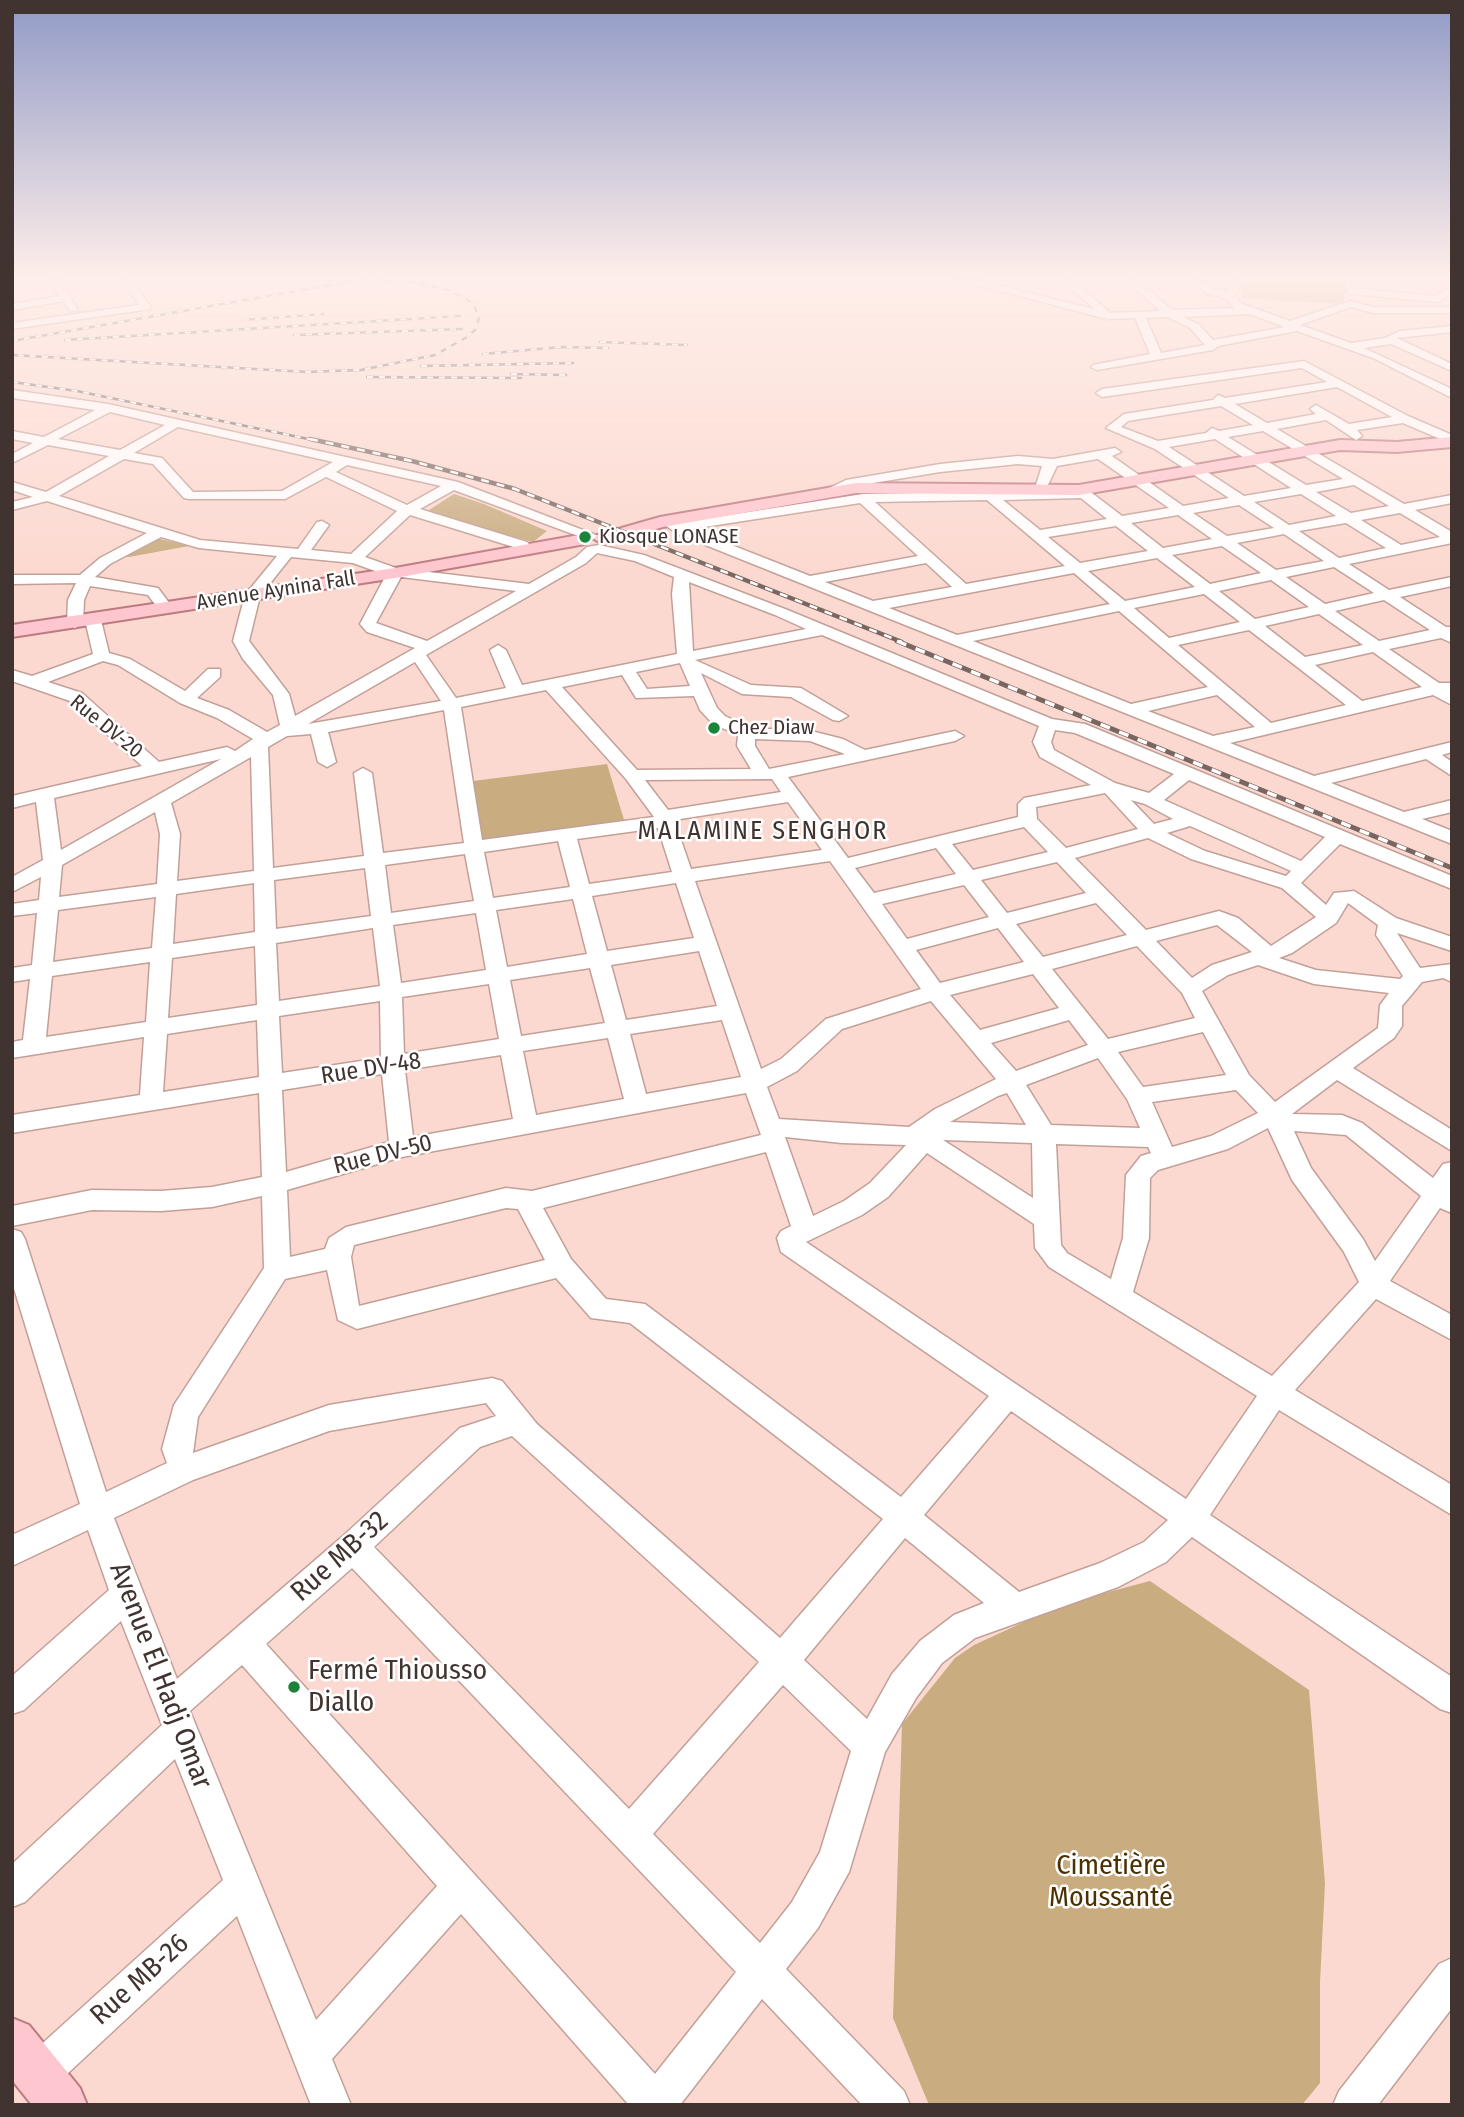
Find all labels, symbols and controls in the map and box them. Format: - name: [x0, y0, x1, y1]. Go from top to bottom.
- place label: Kiosque LONASE: [599, 524, 739, 550]
- marker: Kiosque LONASE: [577, 529, 593, 545]
- street label: Avenue Aynina Fall: [195, 566, 357, 616]
- street label: Rue DV-20: [64, 690, 148, 764]
- place label: Chez Diaw: [728, 715, 814, 741]
- marker: Chez Diaw: [706, 720, 722, 736]
- district label: MALAMINE SENGHOR: [640, 816, 886, 848]
- street label: Rue DV-48: [319, 1047, 423, 1091]
- street label: Rue DV-50: [331, 1129, 435, 1181]
- street label: Rue MB-32: [285, 1505, 395, 1609]
- street label: Avenue El Hadj Omar: [101, 1558, 219, 1794]
- place label: Fermé Thiousso Diallo: [308, 1654, 487, 1720]
- marker: Fermé Thiousso Diallo: [286, 1679, 302, 1695]
- park label: Cimetière Moussanté: [1049, 1849, 1173, 1915]
- street label: Rue MB-26: [84, 1927, 196, 2033]

